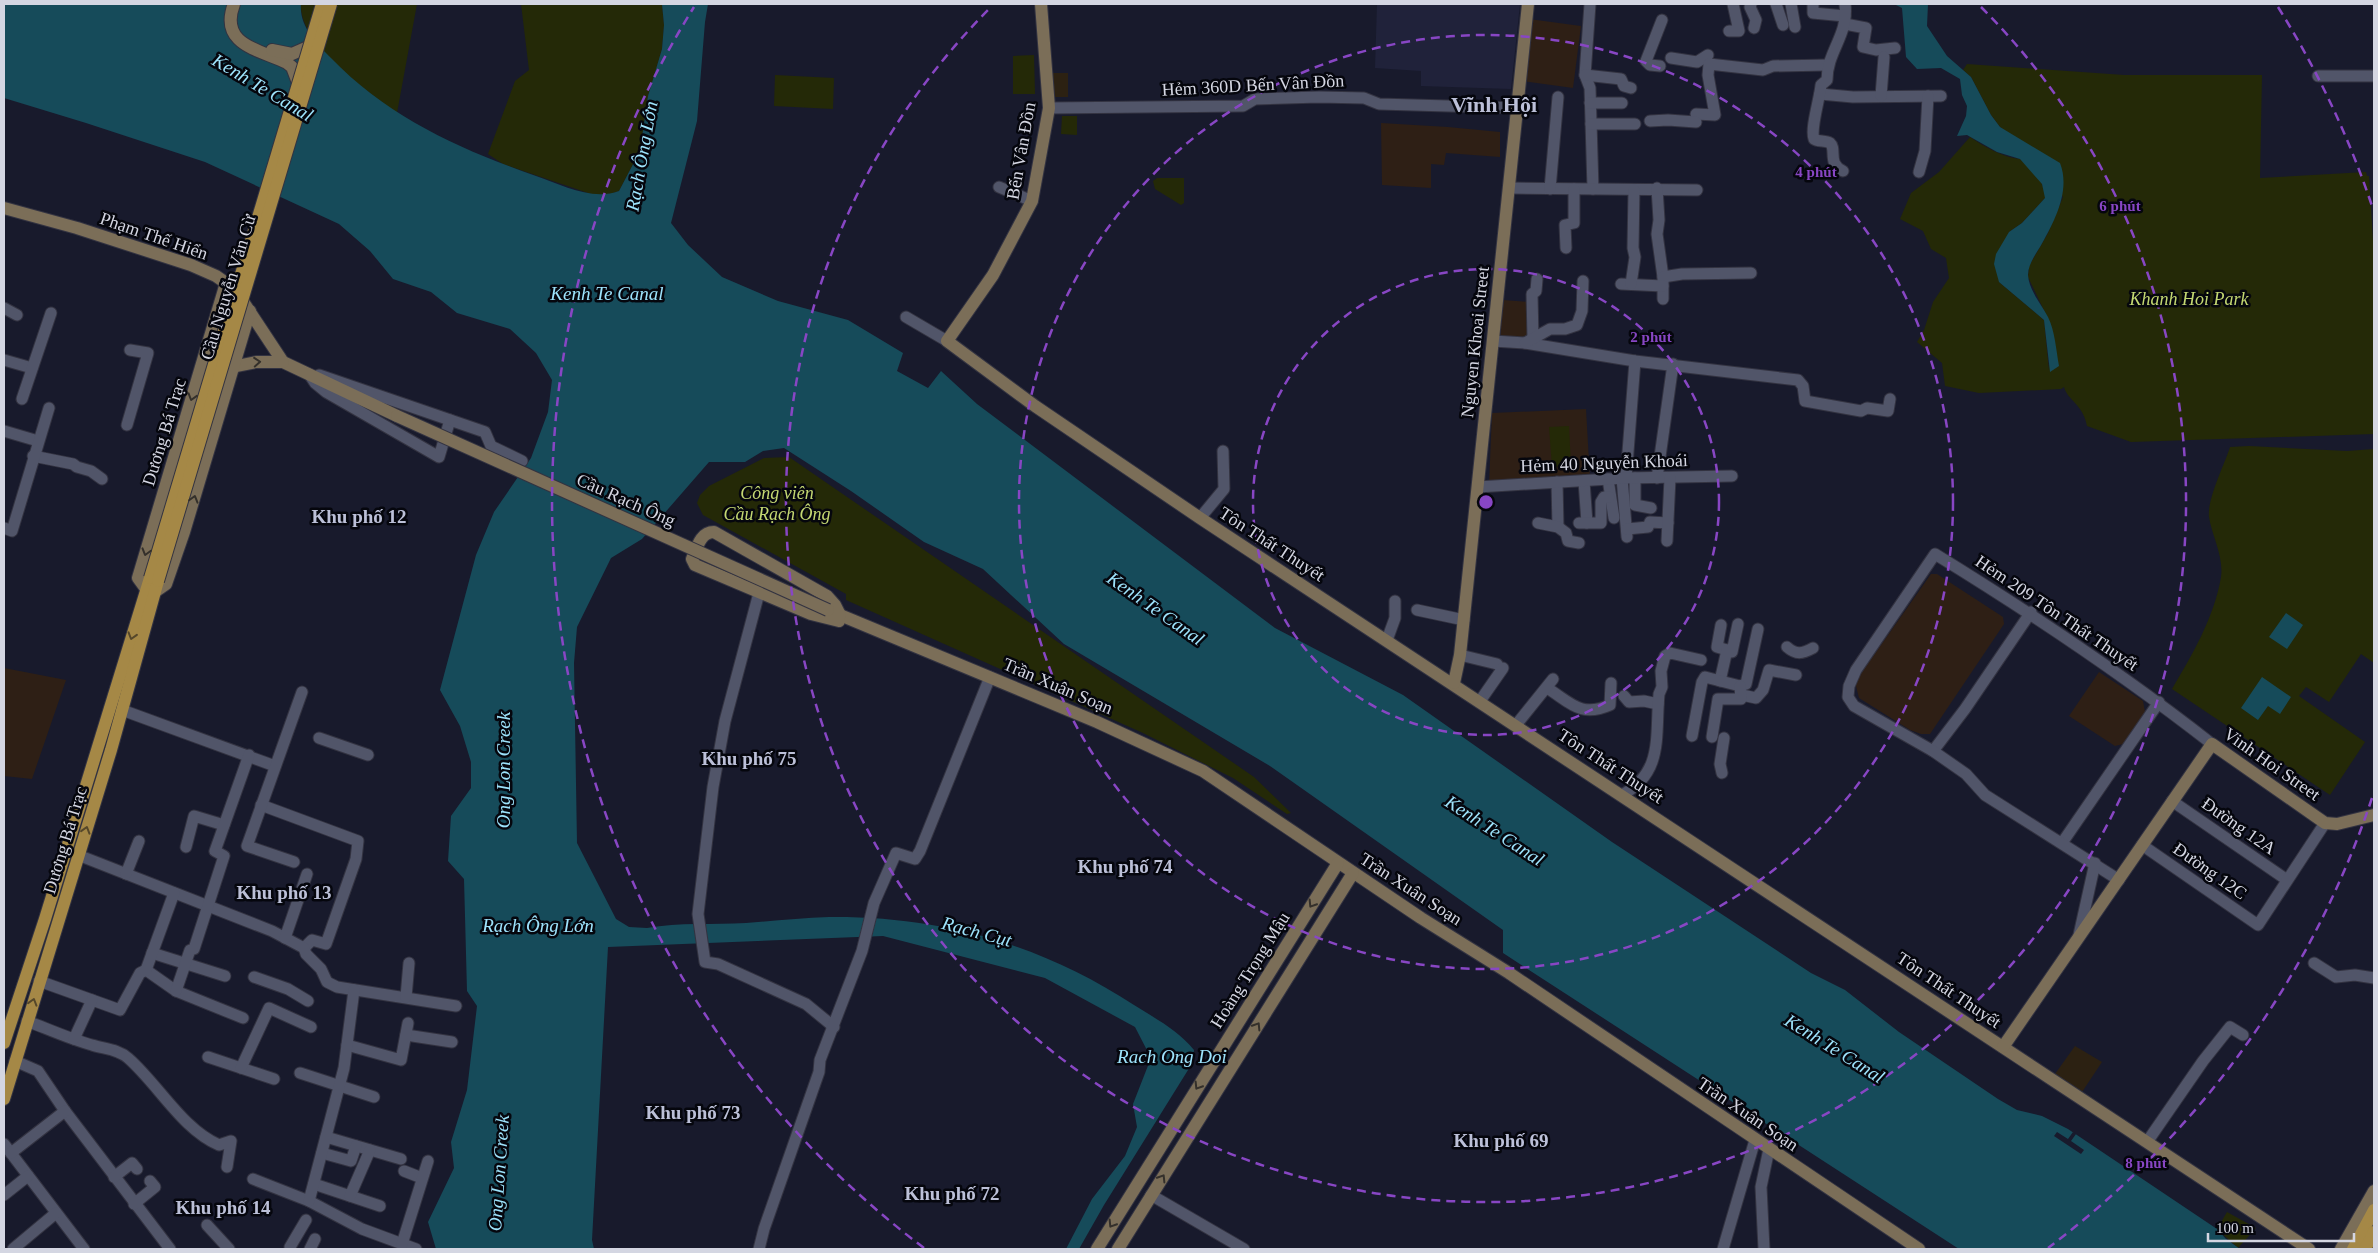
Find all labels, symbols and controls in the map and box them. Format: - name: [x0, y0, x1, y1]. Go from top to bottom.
- water label: Kenh Te Canal: [208, 49, 317, 126]
- street label: Hẻm 360D Bến Vân Đồn: [1161, 70, 1345, 100]
- district label: Vĩnh Hội: [1451, 92, 1537, 117]
- water label: Rạch Ông Lớn: [621, 99, 662, 214]
- street label: Bến Vân Đồn: [1003, 101, 1039, 201]
- text: 4 phút: [1795, 164, 1837, 180]
- text: 6 phút: [2099, 198, 2141, 214]
- street label: Phạm Thế Hiển: [97, 208, 211, 264]
- street label: Cầu Nguyễn Văn Cừ: [196, 211, 260, 362]
- street label: Nguyen Khoai Street: [1457, 265, 1493, 419]
- water label: Kenh Te Canal: [549, 283, 664, 304]
- park label: Khanh Hoi Park: [2129, 289, 2250, 309]
- text: 2 phút: [1630, 329, 1672, 345]
- one-way arrow: [253, 356, 261, 367]
- street label: Dương Bá Trạc: [138, 376, 190, 488]
- one-way arrow: [188, 392, 198, 400]
- street label: Hẻm 40 Nguyễn Khoái: [1520, 450, 1688, 476]
- street label: Cầu Rạch Ông: [574, 468, 679, 531]
- park label: Công viên Cầu Rạch Ông: [724, 483, 831, 524]
- centre of rings: [1477, 493, 1495, 511]
- one-way arrow: [188, 495, 198, 504]
- street label: Tôn Thất Thuyết: [1216, 503, 1328, 585]
- district label: Khu phố 12: [311, 506, 407, 527]
- one-way arrow: [141, 548, 151, 556]
- street label: Hẻm 209 Tôn Thất Thuyết: [1972, 551, 2142, 675]
- water label: Kenh Te Canal: [1102, 567, 1208, 650]
- one-way arrow: [127, 631, 137, 639]
- street label: Trần Xuân Soạn: [1000, 654, 1116, 718]
- water label: Ong Lon Creek: [493, 711, 514, 828]
- street label: Vinh Hoi Street: [2220, 723, 2324, 805]
- street label: Tôn Thất Thuyết: [1555, 725, 1667, 807]
- district label: Khu phố 75: [701, 748, 797, 769]
- street label: Dương Bá Trạc: [39, 784, 91, 896]
- water label: Kenh Te Canal: [1441, 790, 1548, 870]
- street label: Đường 12A: [2198, 793, 2280, 859]
- one-way arrow: [80, 827, 90, 835]
- street label: Đường 12C: [2170, 838, 2250, 904]
- street label: Trần Xuân Soạn: [1356, 849, 1466, 929]
- district label: Khu phố 74: [1077, 856, 1173, 877]
- district label: Khu phố 13: [236, 882, 332, 903]
- one-way arrow: [1309, 899, 1319, 908]
- street label: Hoàng Trọng Mậu: [1206, 908, 1294, 1032]
- water label: Rạch Cụt: [939, 912, 1015, 951]
- water label: Rạch Ông Lớn: [481, 915, 594, 936]
- street label: Tôn Thất Thuyết: [1893, 948, 2005, 1032]
- one-way arrow: [27, 998, 37, 1007]
- water label: Kenh Te Canal: [1780, 1009, 1888, 1087]
- one-way arrow: [1251, 1022, 1261, 1031]
- water label: Rach Ong Doi: [1116, 1046, 1227, 1067]
- street label: Trần Xuân Soạn: [1694, 1073, 1802, 1155]
- one-way arrow: [1195, 1081, 1205, 1090]
- district label: Khu phố 73: [645, 1102, 741, 1123]
- water label: Ong Lon Creek: [484, 1114, 513, 1232]
- district label: Khu phố 69: [1453, 1130, 1549, 1151]
- text: 8 phút: [2125, 1155, 2167, 1171]
- one-way arrow: [1156, 1175, 1165, 1184]
- district label: Khu phố 72: [904, 1183, 1000, 1204]
- district label: Khu phố 14: [175, 1197, 271, 1218]
- scale bar: [2208, 1210, 2354, 1242]
- one-way arrow: [1109, 1219, 1119, 1228]
- text: 100 m: [2216, 1220, 2254, 1236]

